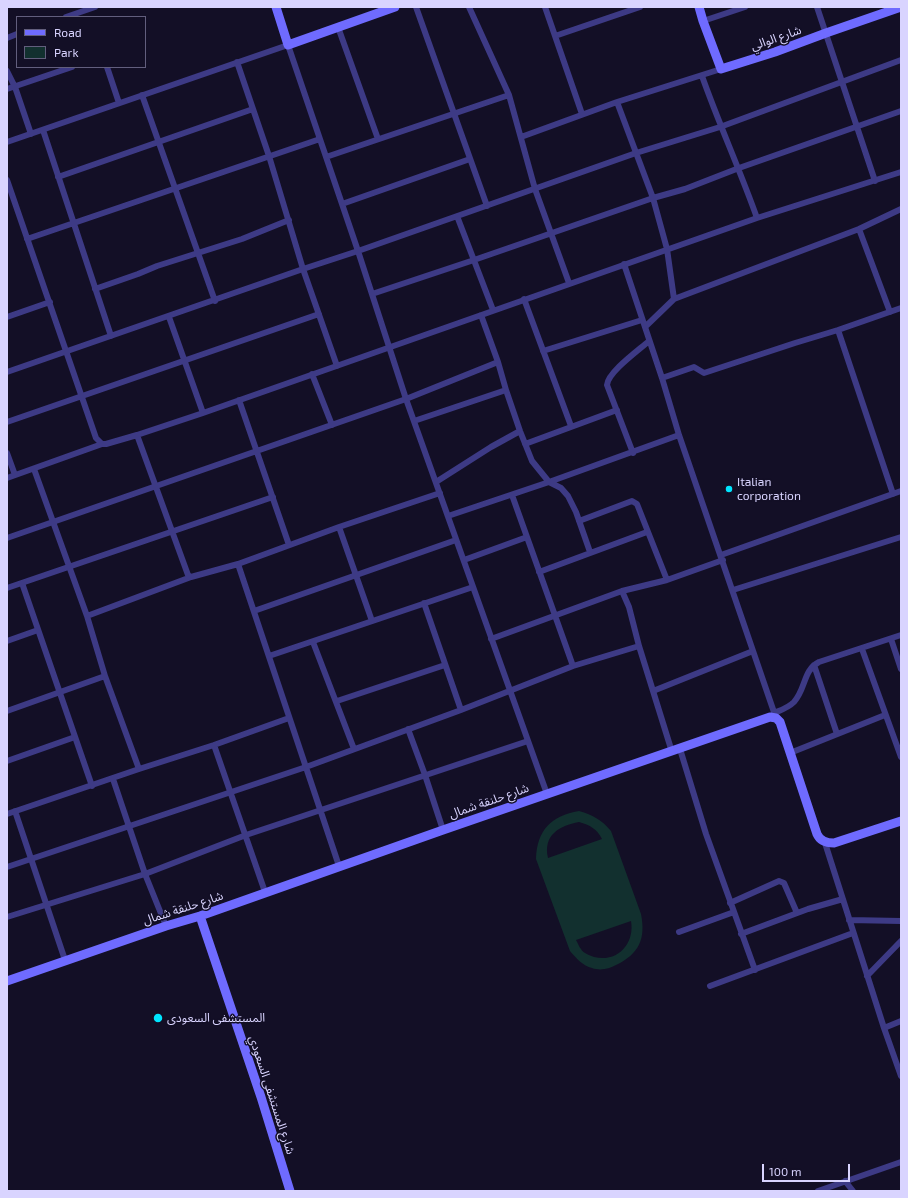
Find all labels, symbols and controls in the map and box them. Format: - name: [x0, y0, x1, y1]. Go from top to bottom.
- legend: [16, 16, 146, 68]
- street label: شارع الوالي: [749, 23, 803, 53]
- text: Road: [54, 25, 82, 39]
- text: Park: [54, 45, 79, 59]
- place label: Italian corporation: [737, 475, 801, 503]
- marker: Italian corporation: [724, 484, 734, 494]
- street label: شارع حلنقة شمال: [447, 781, 531, 821]
- street label: شارع حلنقة شمال: [141, 888, 225, 928]
- place label: المستشفى السعودى: [167, 1011, 265, 1025]
- marker: المستشفى السعودى: [152, 1012, 164, 1024]
- street label: شارع المستشفى السعودي: [246, 1034, 298, 1156]
- scale bar: [764, 1156, 852, 1182]
- text: 100 m: [769, 1164, 801, 1178]

